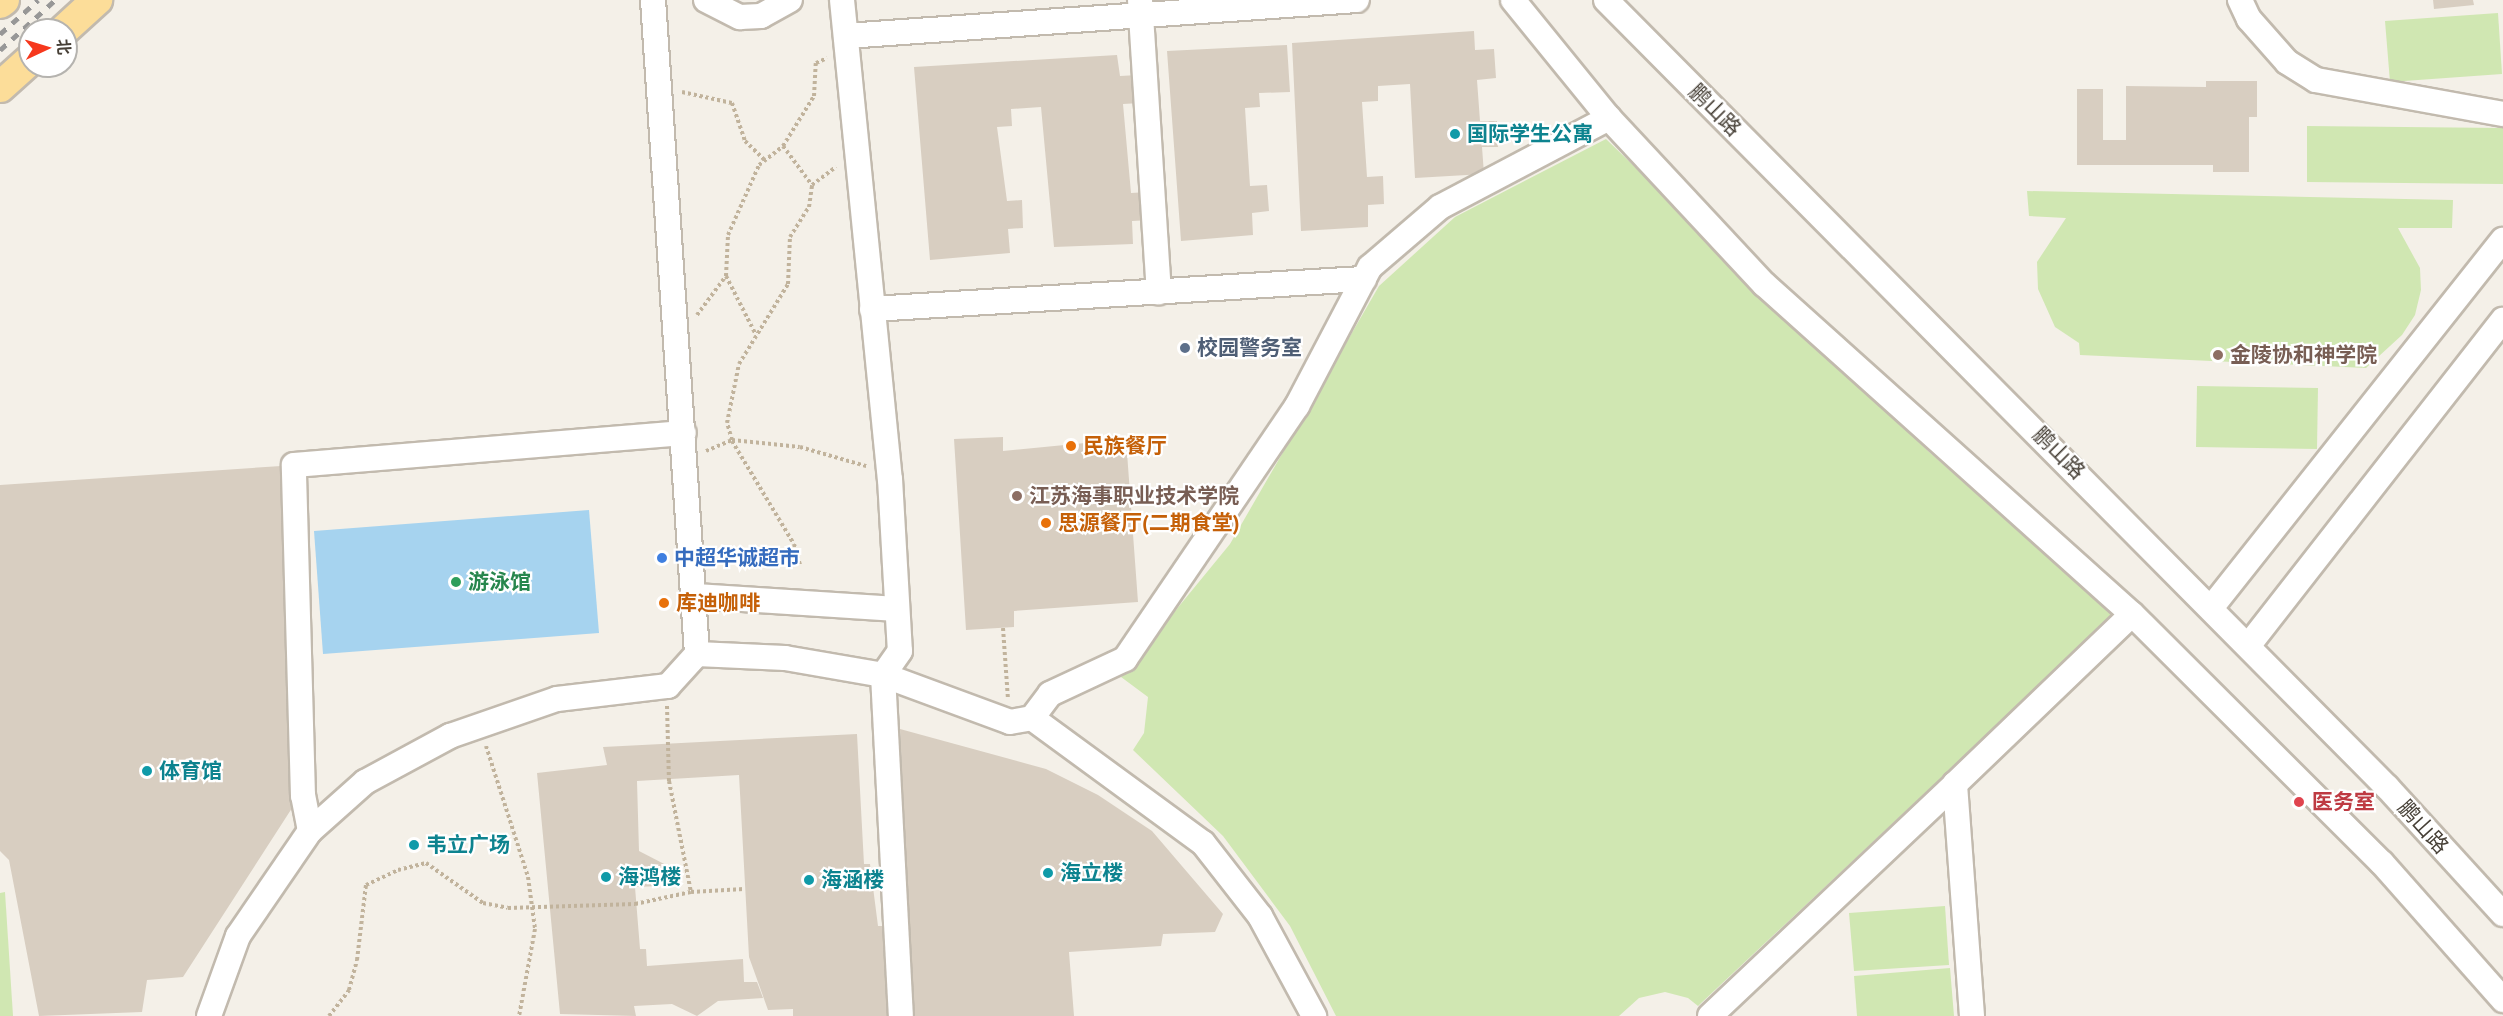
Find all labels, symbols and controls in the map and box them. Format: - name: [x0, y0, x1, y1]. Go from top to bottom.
- north arrow: [18, 18, 78, 78]
- text: 北: [53, 38, 74, 56]
- street label: 鹏山路: [1684, 79, 1746, 141]
- place label: 国际学生公寓: [1467, 121, 1593, 147]
- marker: 国际学生公寓: [1448, 127, 1462, 141]
- place label: 校园警务室: [1197, 335, 1302, 361]
- marker: 校园警务室: [1178, 341, 1192, 355]
- place label: 金陵协和神学院: [2230, 342, 2377, 368]
- marker: 金陵协和神学院: [2211, 348, 2225, 362]
- street label: 鹏山路: [2028, 422, 2090, 484]
- place label: 民族餐厅: [1083, 433, 1167, 459]
- marker: 民族餐厅: [1064, 439, 1078, 453]
- place label: 江苏海事职业技术学院: [1029, 483, 1239, 509]
- marker: 江苏海事职业技术学院: [1010, 489, 1024, 503]
- place label: 思源餐厅(二期食堂): [1058, 510, 1240, 536]
- marker: 思源餐厅(二期食堂): [1039, 516, 1053, 530]
- place label: 中超华诚超市: [674, 545, 800, 571]
- marker: 中超华诚超市: [655, 551, 669, 565]
- place label: 游泳馆: [468, 569, 531, 595]
- marker: 游泳馆: [449, 575, 463, 589]
- place label: 库迪咖啡: [676, 590, 760, 616]
- marker: 库迪咖啡: [657, 596, 671, 610]
- place label: 体育馆: [159, 758, 222, 784]
- marker: 体育馆: [140, 764, 154, 778]
- place label: 医务室: [2312, 789, 2375, 815]
- marker: 医务室: [2290, 793, 2308, 811]
- street label: 鹏山路: [2393, 795, 2453, 859]
- place label: 韦立广场: [426, 832, 510, 858]
- marker: 韦立广场: [407, 838, 421, 852]
- place label: 海立楼: [1060, 860, 1123, 886]
- place label: 海鸿楼: [618, 864, 681, 890]
- marker: 海立楼: [1041, 866, 1055, 880]
- place label: 海涵楼: [821, 867, 884, 893]
- marker: 海鸿楼: [599, 870, 613, 884]
- marker: 海涵楼: [802, 873, 816, 887]

